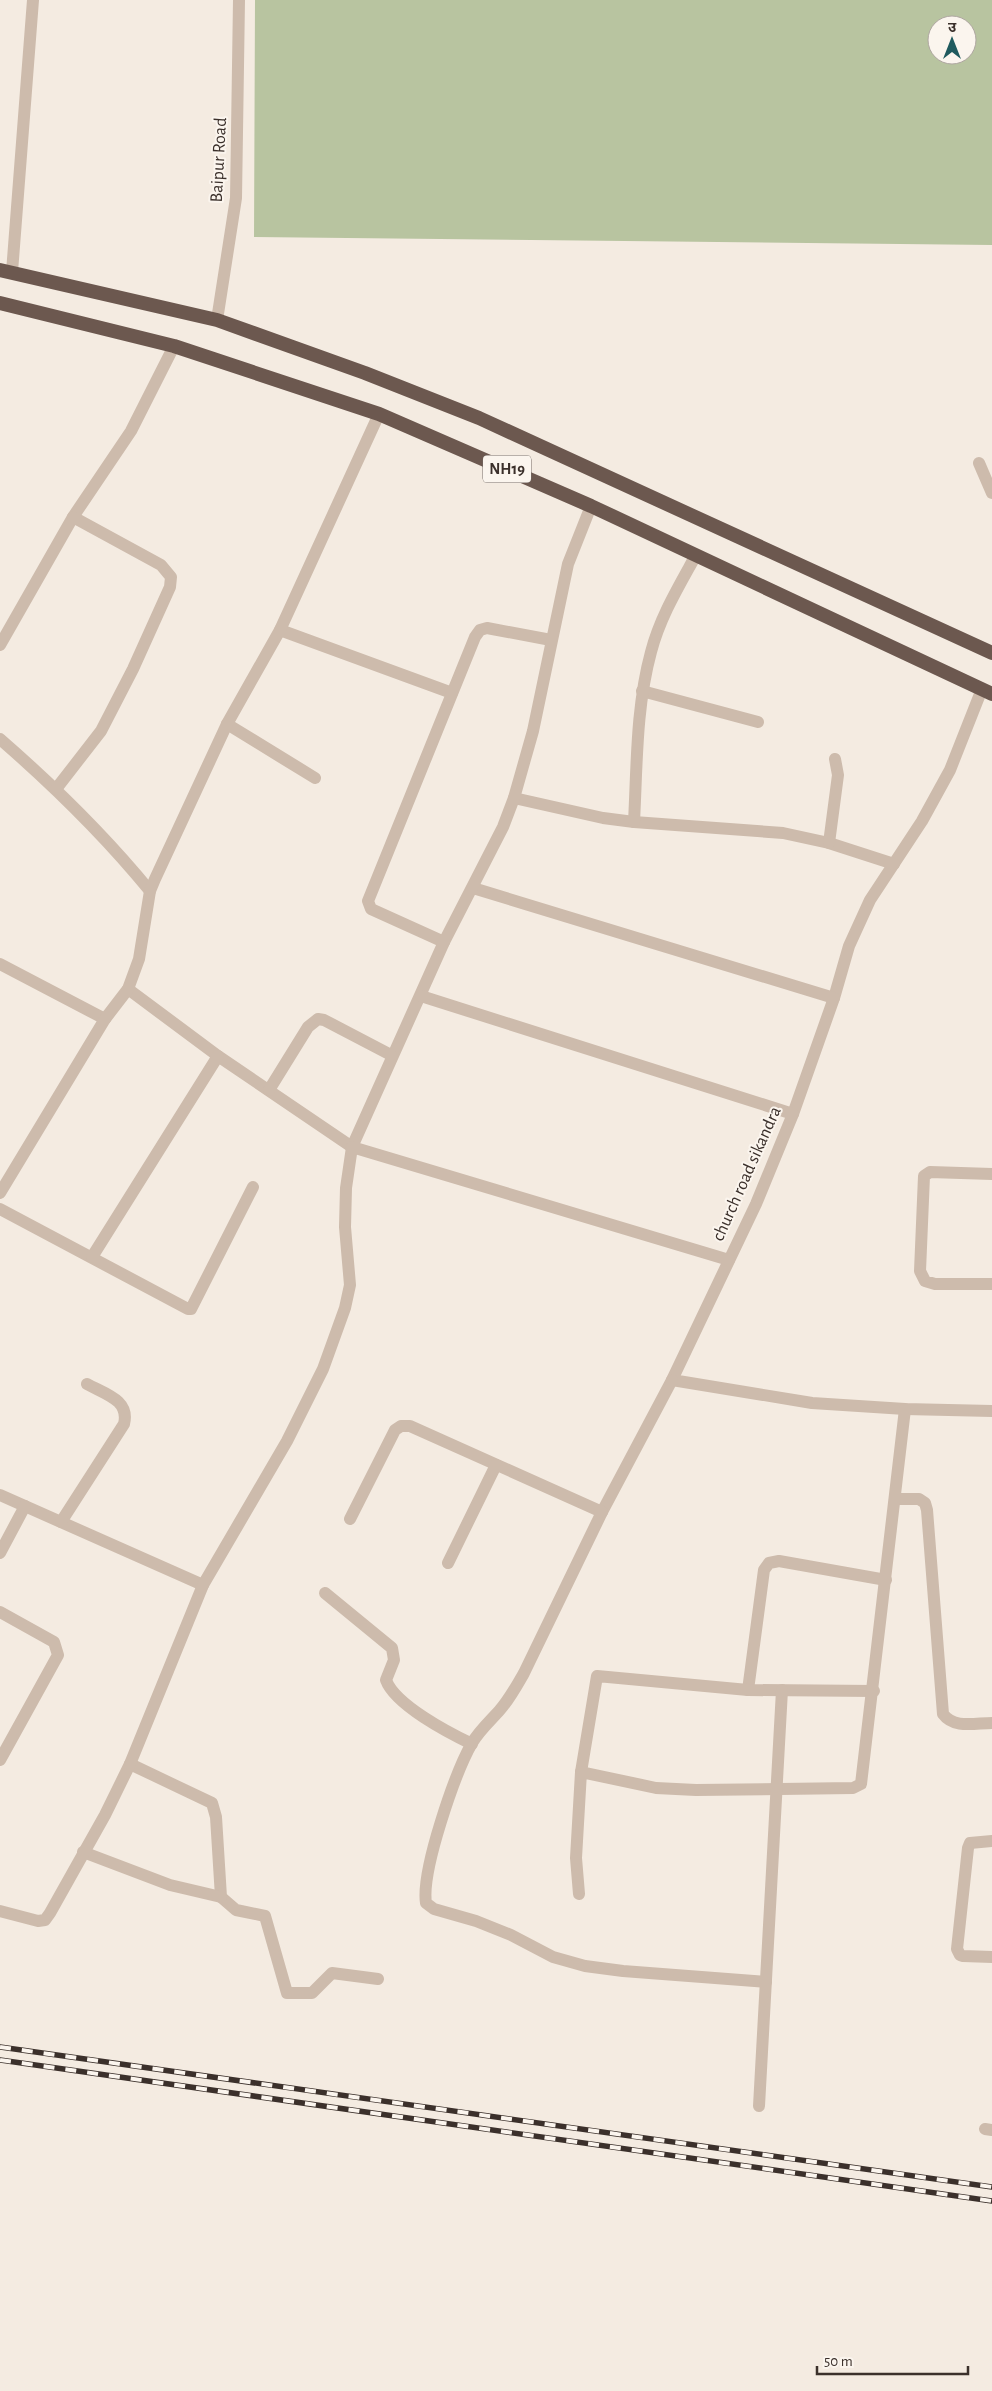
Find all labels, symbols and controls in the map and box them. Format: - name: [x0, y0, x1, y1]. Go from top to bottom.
- north arrow: [927, 15, 977, 65]
- text: उ: [948, 21, 957, 35]
- street label: Baipur Road: [208, 117, 230, 203]
- road number: NH19: [483, 456, 531, 482]
- street label: church road sikandra: [709, 1104, 785, 1244]
- scale bar: [817, 2344, 968, 2376]
- text: 50 m: [824, 2354, 853, 2369]

